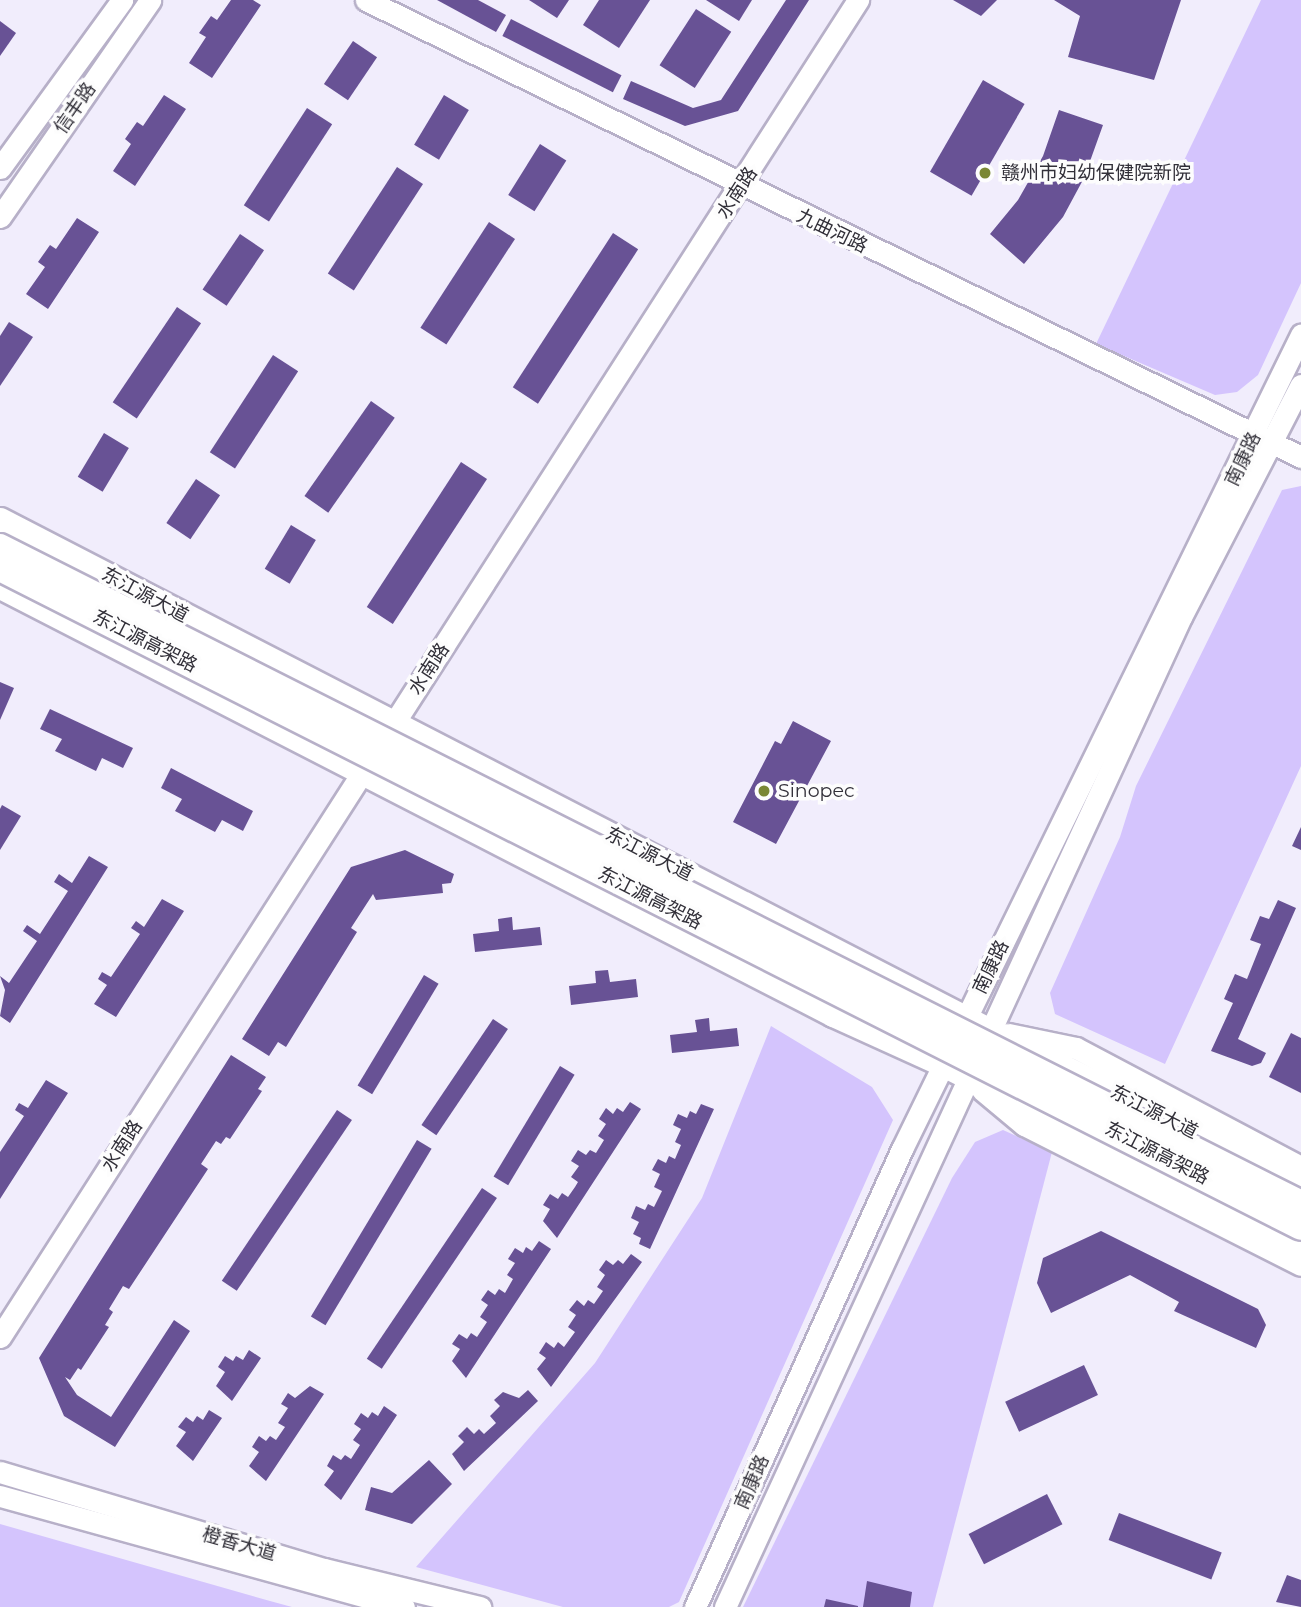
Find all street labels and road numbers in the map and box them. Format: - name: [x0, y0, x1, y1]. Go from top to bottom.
- street label: 信丰路: [49, 78, 101, 138]
- street label: 水南路: [712, 163, 762, 223]
- street label: 九曲河路: [793, 204, 871, 258]
- street label: 南康路: [1220, 428, 1266, 490]
- street label: 东江源大道: [98, 563, 192, 627]
- street label: 东江源高架路: [89, 605, 201, 677]
- street label: 水南路: [404, 639, 454, 699]
- street label: 东江源大道: [602, 822, 696, 886]
- street label: 东江源高架路: [594, 862, 706, 934]
- street label: 南康路: [968, 936, 1014, 998]
- street label: 东江源大道: [1107, 1080, 1201, 1144]
- street label: 水南路: [97, 1116, 147, 1176]
- street label: 东江源高架路: [1101, 1117, 1213, 1189]
- street label: 南康路: [730, 1451, 774, 1513]
- street label: 橙香大道: [199, 1523, 279, 1565]

